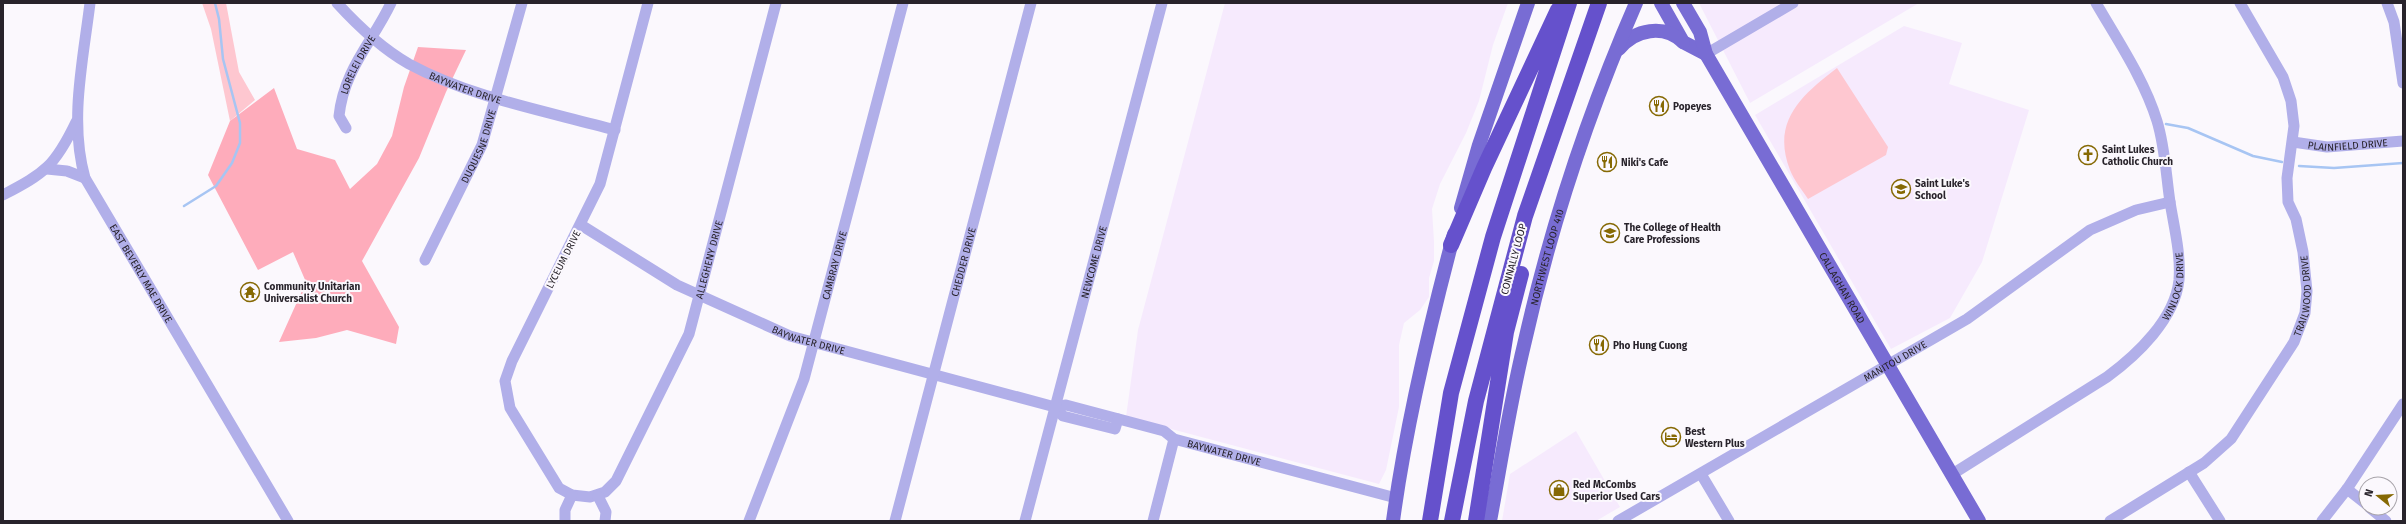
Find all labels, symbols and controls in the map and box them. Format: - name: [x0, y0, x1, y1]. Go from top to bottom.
- street label: LORELEI DRIVE: [339, 33, 378, 96]
- street label: BAYWATER DRIVE: [427, 70, 503, 107]
- restaurant icon: Popeyes: [1648, 95, 1670, 117]
- place label: Popeyes: [1673, 101, 1712, 113]
- street label: DUQUESNE DRIVE: [459, 108, 499, 185]
- street label: PLAINFIELD DRIVE: [2307, 137, 2388, 154]
- church icon: Saint Lukes Catholic Church: [2077, 144, 2099, 166]
- place label: Saint Lukes Catholic Church: [2102, 144, 2173, 168]
- restaurant icon: Niki's Cafe: [1596, 151, 1618, 173]
- place label: Niki's Cafe: [1621, 157, 1669, 169]
- school or university icon: Saint Luke's School: [1890, 178, 1912, 200]
- place label: Saint Luke's School: [1915, 178, 1970, 202]
- street label: NORTHWEST LOOP 410: [1529, 207, 1567, 307]
- street label: ALLEGHENY DRIVE: [694, 219, 726, 300]
- street label: EAST BEVERLY MAE DRIVE: [107, 222, 174, 325]
- street label: CONNALLY LOOP: [1499, 222, 1529, 296]
- school or university icon: The College of Health Care Professions: [1599, 222, 1621, 244]
- place label: The College of Health Care Professions: [1624, 222, 1721, 246]
- street label: NEWCOME DRIVE: [1079, 224, 1110, 300]
- street label: CHEDDER DRIVE: [949, 226, 979, 298]
- street label: LYCEUM DRIVE: [544, 228, 584, 291]
- street label: CAMBRAY DRIVE: [820, 230, 850, 301]
- street label: CALLAGHAN ROAD: [1816, 250, 1867, 326]
- street label: WINLOCK DRIVE: [2160, 252, 2186, 323]
- street label: TRAILWOOD DRIVE: [2292, 255, 2314, 338]
- temple icon: Community Unitarian Universalist Church: [239, 281, 261, 303]
- place label: Community Unitarian Universalist Church: [264, 281, 361, 305]
- street label: BAYWATER DRIVE: [770, 324, 846, 357]
- restaurant icon: Pho Hung Cuong: [1588, 334, 1610, 356]
- street label: MANITOU DRIVE: [1862, 339, 1929, 384]
- place label: Pho Hung Cuong: [1613, 340, 1688, 352]
- hotel icon: Best Western Plus: [1660, 426, 1682, 448]
- place label: Best Western Plus: [1685, 426, 1745, 450]
- street label: BAYWATER DRIVE: [1186, 438, 1262, 469]
- north arrow: [2358, 476, 2398, 516]
- shop icon: Red McCombs Superior Used Cars: [1548, 479, 1570, 501]
- place label: Red McCombs Superior Used Cars: [1573, 479, 1660, 503]
- text: N: [2362, 488, 2376, 499]

